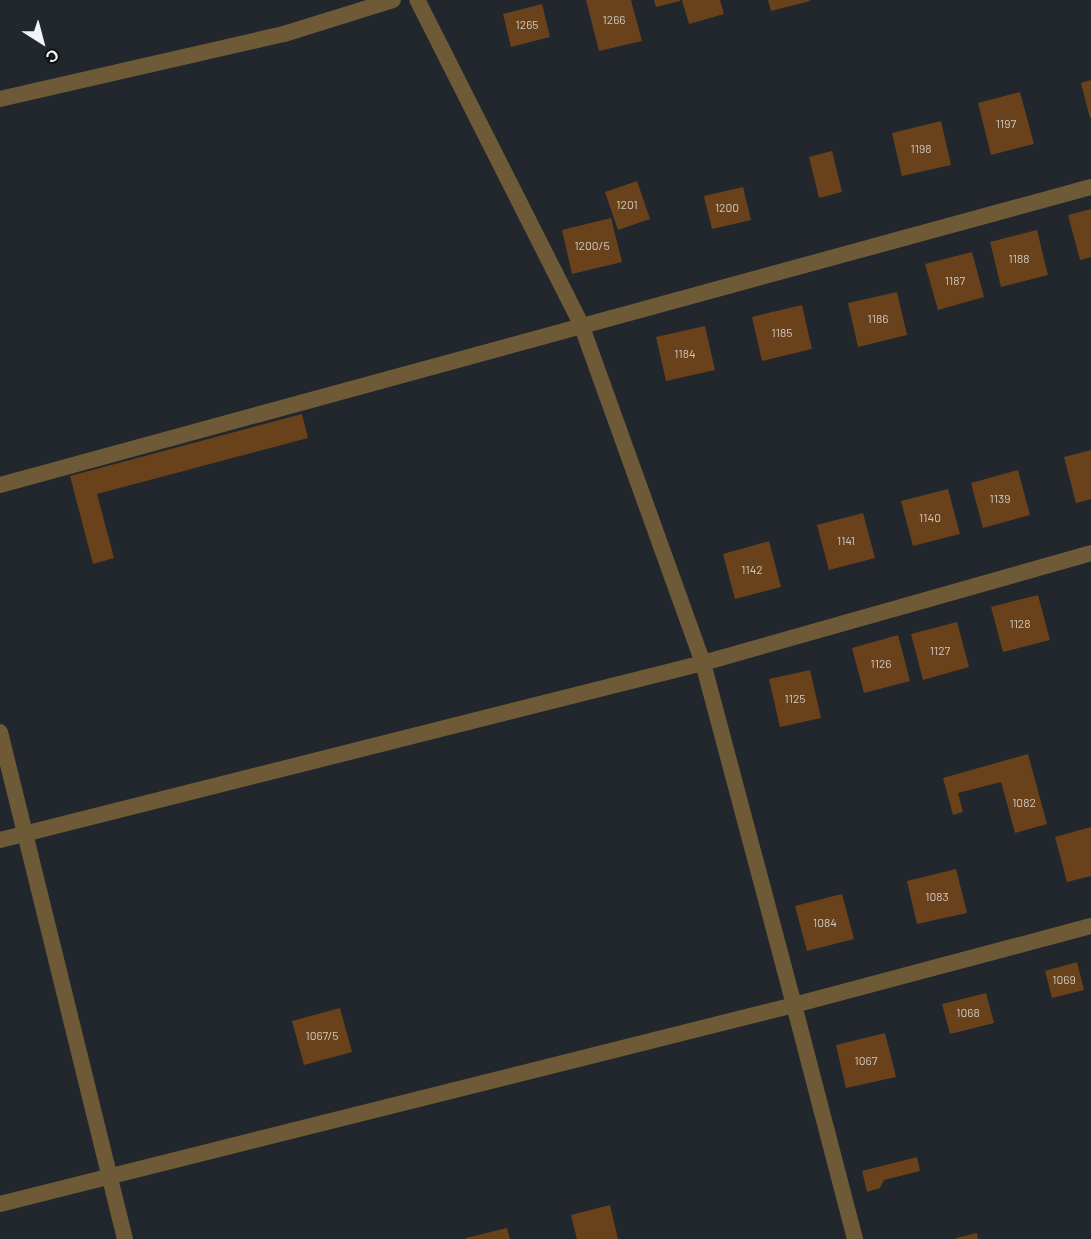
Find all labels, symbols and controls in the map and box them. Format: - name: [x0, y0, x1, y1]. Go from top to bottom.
- north arrow: [12, 12, 72, 72]
- house number: 1266: [603, 13, 625, 27]
- house number: 1265: [516, 18, 538, 32]
- text: С: [43, 46, 63, 68]
- house number: 1197: [996, 117, 1016, 131]
- house number: 1198: [911, 142, 931, 156]
- house number: 1201: [616, 198, 638, 212]
- house number: 1200: [715, 201, 739, 215]
- house number: 1200/5: [574, 239, 610, 253]
- house number: 1188: [1009, 252, 1029, 266]
- house number: 1187: [945, 274, 965, 288]
- house number: 1186: [868, 312, 888, 326]
- house number: 1185: [772, 326, 792, 340]
- house number: 1184: [674, 347, 696, 361]
- house number: 1139: [990, 492, 1010, 506]
- house number: 1140: [919, 511, 941, 525]
- house number: 1141: [837, 534, 855, 548]
- house number: 1142: [741, 563, 763, 577]
- house number: 1128: [1009, 617, 1031, 631]
- house number: 1127: [930, 644, 950, 658]
- house number: 1126: [870, 657, 892, 671]
- house number: 1125: [784, 692, 806, 706]
- house number: 1082: [1012, 796, 1036, 810]
- house number: 1083: [925, 890, 949, 904]
- house number: 1084: [813, 916, 837, 930]
- house number: 1069: [1052, 973, 1076, 987]
- house number: 1068: [956, 1006, 980, 1020]
- house number: 1067/5: [305, 1029, 339, 1043]
- house number: 1067: [855, 1054, 877, 1068]

